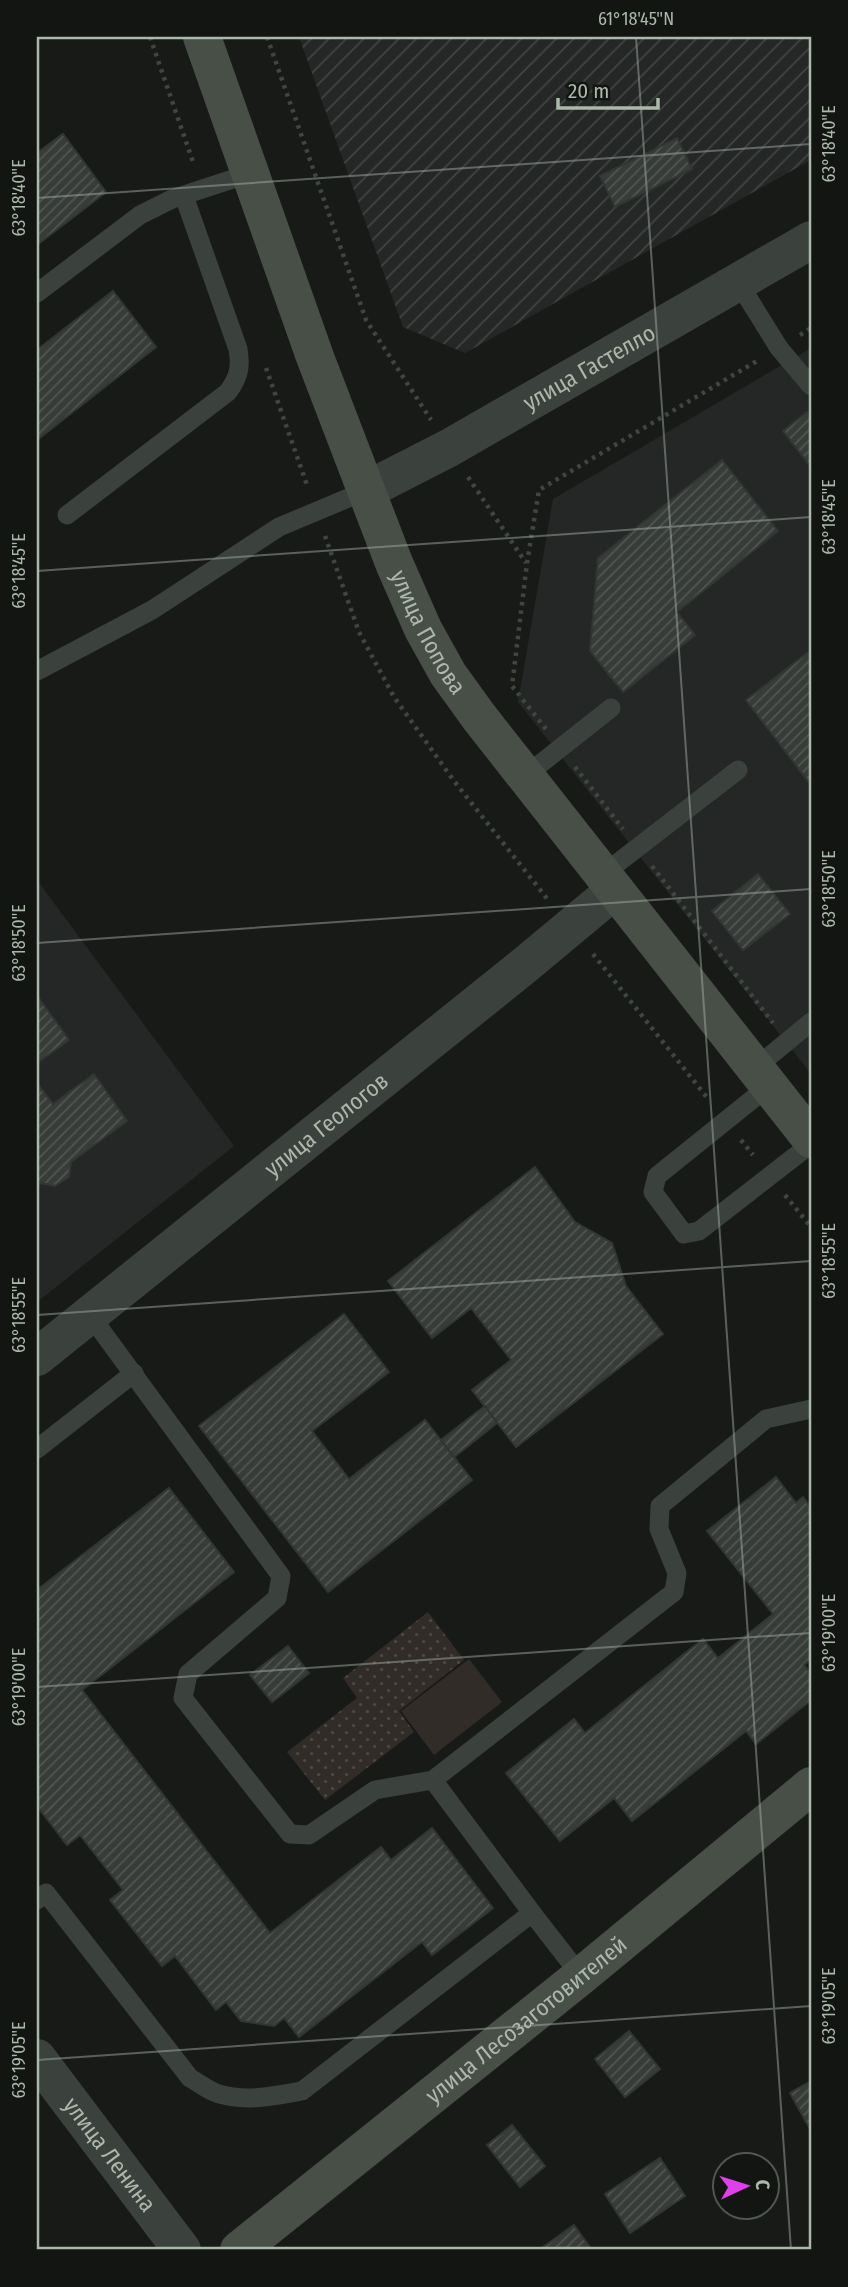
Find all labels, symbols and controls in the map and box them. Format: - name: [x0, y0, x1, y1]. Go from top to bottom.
- text: 61°18'45"N: [598, 8, 674, 30]
- scale bar: [558, 66, 657, 110]
- text: 20 m: [568, 78, 609, 104]
- text: 63°18'40"E: [818, 105, 840, 183]
- text: 63°18'40"E: [8, 159, 30, 237]
- street label: улица Гастелло: [518, 318, 660, 417]
- text: 63°18'45"E: [818, 479, 840, 555]
- text: 63°18'45"E: [8, 533, 30, 609]
- street label: улица Попова: [385, 566, 472, 700]
- text: 63°18'50"E: [818, 850, 840, 928]
- text: 63°18'50"E: [8, 904, 30, 982]
- street label: улица Геологов: [259, 1067, 394, 1183]
- text: 63°18'55"E: [818, 1223, 840, 1299]
- text: 63°18'55"E: [8, 1277, 30, 1353]
- text: 63°19'00"E: [818, 1594, 840, 1672]
- text: 63°19'00"E: [8, 1648, 30, 1726]
- street label: улица Лесозаготовителей: [420, 1930, 632, 2109]
- text: 63°19'05"E: [818, 1968, 840, 2044]
- text: 63°19'05"E: [8, 2022, 30, 2098]
- street label: улица Ленина: [58, 2092, 162, 2217]
- north arrow: [712, 2150, 782, 2220]
- text: С: [751, 2179, 774, 2191]

